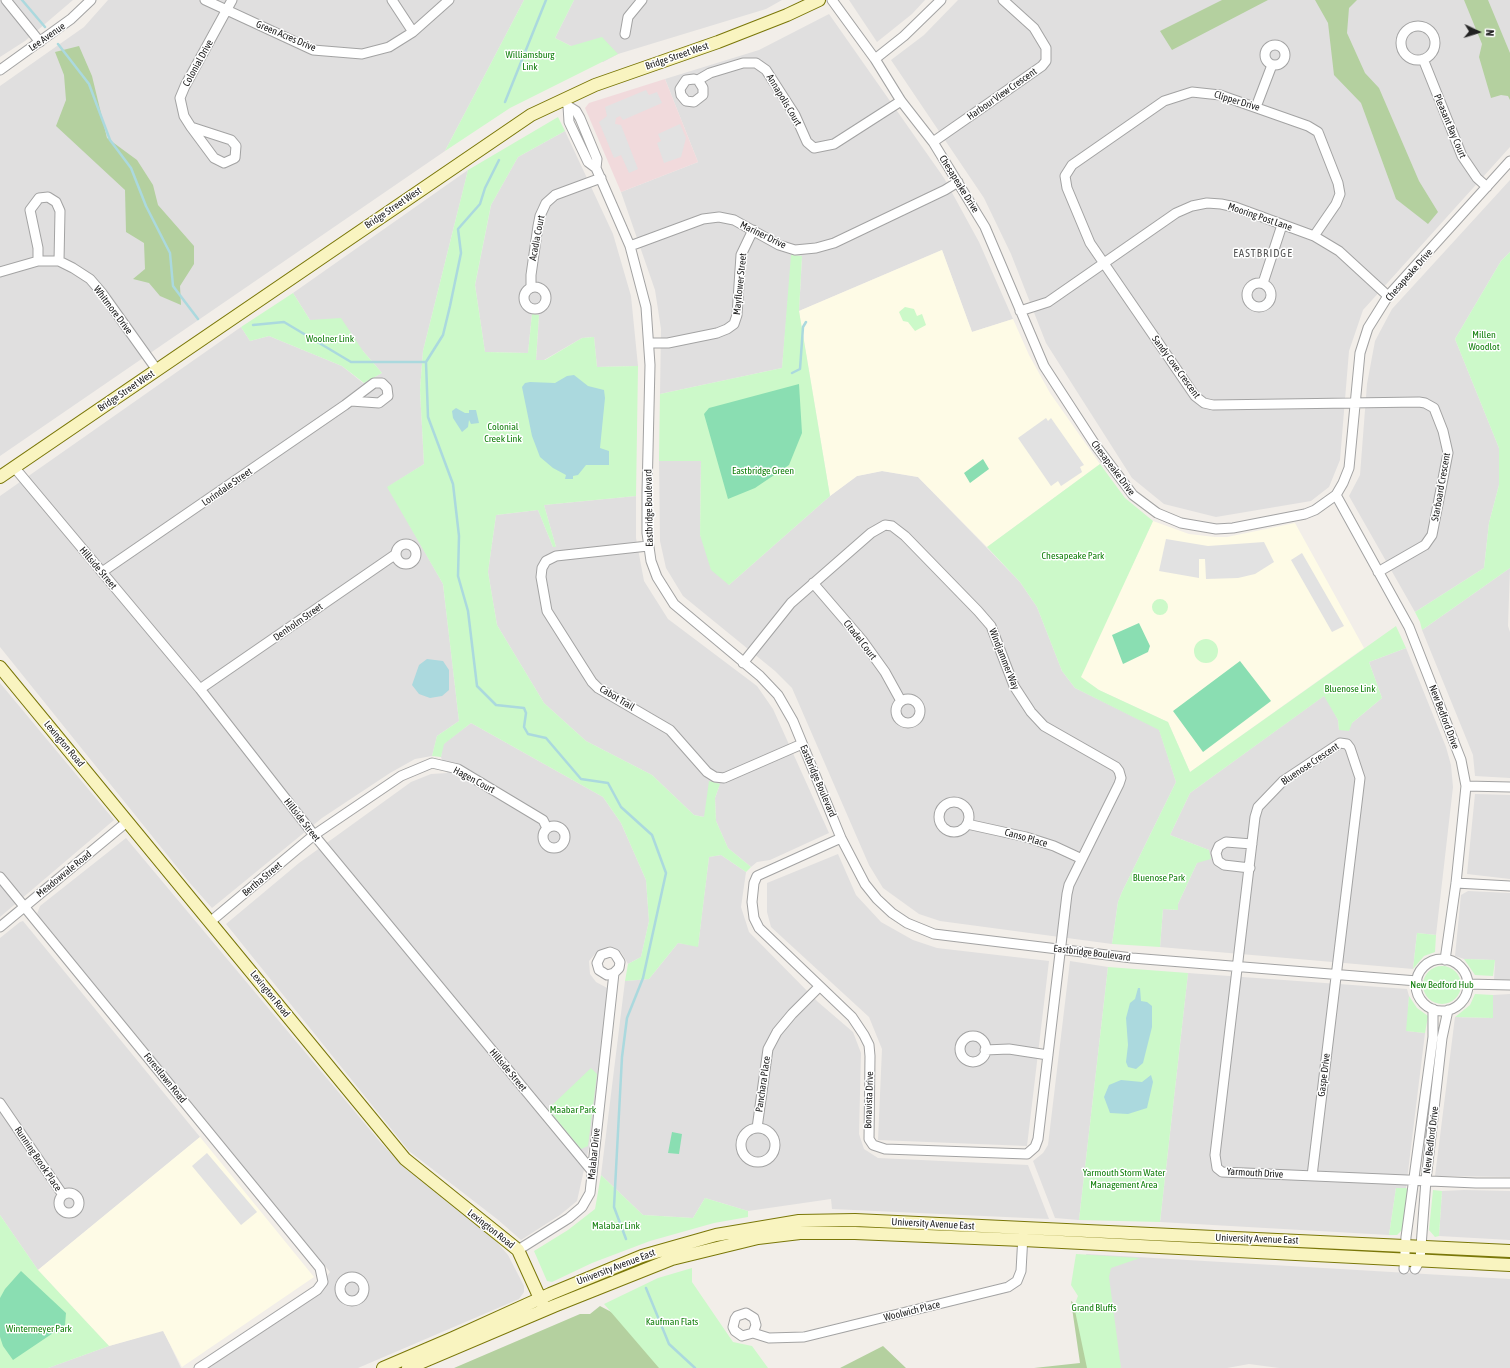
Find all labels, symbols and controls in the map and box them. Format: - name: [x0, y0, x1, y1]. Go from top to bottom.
- north arrow: [1458, 12, 1498, 52]
- street label: Green Acres Drive: [254, 18, 318, 54]
- street label: Lee Avenue: [26, 20, 68, 54]
- text: N: [1484, 29, 1496, 36]
- street label: Colonial Drive: [180, 37, 216, 89]
- street label: Bridge Street West: [644, 40, 710, 72]
- park label: Williamsburg Link: [505, 49, 555, 72]
- street label: Harbour View Crescent: [965, 65, 1039, 123]
- street label: Annapolis Court: [764, 72, 804, 128]
- street label: Clipper Drive: [1213, 88, 1261, 114]
- street label: Pleasant Bay Court: [1431, 92, 1469, 160]
- street label: Chesapeake Drive: [937, 153, 981, 215]
- street label: Bridge Street West: [362, 185, 424, 231]
- street label: Mooring Post Lane: [1226, 200, 1294, 234]
- street label: Acadia Court: [527, 214, 547, 262]
- street label: Mariner Drive: [738, 219, 788, 251]
- street label: Chesapeake Drive: [1383, 246, 1435, 304]
- district label: EASTBRIDGE: [1233, 247, 1293, 261]
- street label: Mayflower Street: [731, 253, 749, 315]
- street label: Whitmore Drive: [91, 283, 135, 337]
- park label: Millen Woodlot: [1468, 329, 1500, 352]
- park label: Woolner Link: [306, 333, 354, 345]
- street label: Sandy Cove Crescent: [1149, 333, 1203, 401]
- street label: Bridge Street West: [95, 368, 157, 414]
- park label: Colonial Creek Link: [484, 421, 522, 444]
- street label: Chesapeake Drive: [1088, 438, 1138, 498]
- street label: Starboard Crescent: [1429, 452, 1453, 522]
- street label: Lorindale Street: [200, 465, 254, 509]
- park label: Eastbridge Green: [732, 465, 794, 477]
- street label: Eastbridge Boulevard: [642, 469, 656, 547]
- street label: Hillside Street: [77, 544, 119, 592]
- park label: Chesapeake Park: [1042, 550, 1104, 562]
- street label: Denholm Street: [271, 601, 325, 643]
- street label: Citadel Court: [841, 618, 879, 662]
- street label: Windjammer Way: [986, 627, 1022, 691]
- street label: Cabot Trail: [597, 683, 637, 713]
- park label: Bluenose Link: [1324, 683, 1376, 695]
- street label: New Bedford Drive: [1426, 683, 1462, 751]
- street label: Lexington Road: [41, 718, 87, 770]
- street label: Bluenose Crescent: [1279, 740, 1341, 788]
- street label: Eastbridge Boulevard: [797, 743, 839, 819]
- street label: Hagen Court: [451, 764, 497, 796]
- street label: Hillside Street: [281, 796, 323, 844]
- street label: Canso Place: [1003, 826, 1049, 850]
- street label: Meadowvale Road: [34, 848, 94, 900]
- street label: Bertha Street: [240, 859, 284, 899]
- park label: Bluenose Park: [1133, 872, 1185, 884]
- street label: Eastbridge Boulevard: [1053, 942, 1131, 964]
- street label: Lexington Road: [248, 968, 292, 1020]
- park label: New Bedford Hub: [1410, 979, 1474, 991]
- street label: Hillside Street: [487, 1046, 529, 1094]
- street label: Forestlawn Road: [141, 1051, 189, 1105]
- street label: Gaspe Drive: [1315, 1053, 1333, 1097]
- street label: Panchara Place: [753, 1055, 773, 1113]
- street label: Bonavista Drive: [862, 1071, 876, 1129]
- park label: Maabar Park: [550, 1104, 596, 1116]
- street label: New Bedford Drive: [1421, 1106, 1441, 1174]
- street label: Running Brook Place: [12, 1124, 64, 1194]
- street label: Malabar Drive: [585, 1128, 603, 1180]
- street label: Yarmouth Drive: [1226, 1166, 1284, 1180]
- park label: Yarmouth Storm Water Management Area: [1083, 1167, 1165, 1190]
- street label: Lexington Road: [465, 1207, 517, 1251]
- street label: University Avenue East: [891, 1216, 975, 1232]
- park label: Malabar Link: [592, 1220, 640, 1232]
- street label: University Avenue East: [1215, 1232, 1299, 1246]
- street label: University Avenue East: [575, 1247, 657, 1287]
- street label: Woolwich Place: [883, 1298, 941, 1324]
- park label: Grand Bluffs: [1072, 1302, 1116, 1314]
- park label: Kaufman Flats: [646, 1316, 698, 1328]
- park label: Wintermeyer Park: [6, 1323, 72, 1335]

